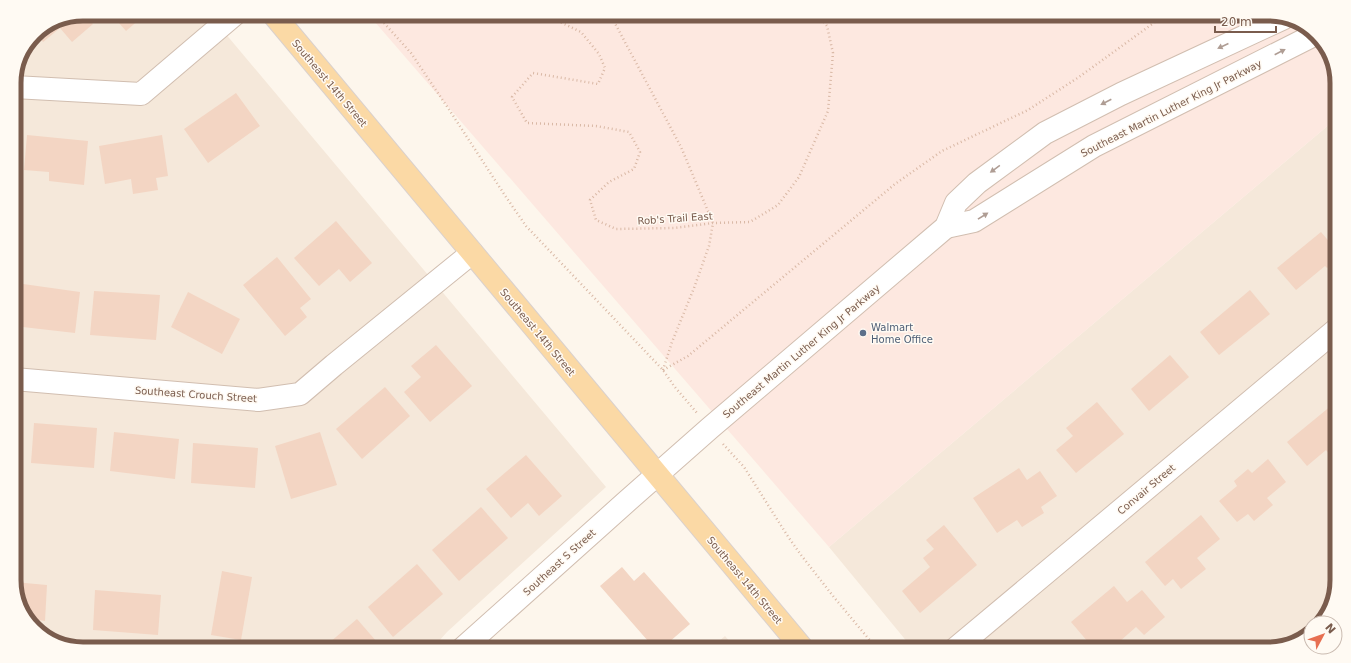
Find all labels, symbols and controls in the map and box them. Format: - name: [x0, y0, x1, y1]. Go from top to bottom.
- scale bar: [1215, 8, 1276, 34]
- text: 20 m: [1221, 15, 1252, 29]
- street label: Southeast 14th Street: [290, 38, 369, 129]
- one-way arrow: [1218, 43, 1229, 49]
- one-way arrow: [1274, 49, 1286, 55]
- street label: Southeast Martin Luther King Jr Parkway: [1079, 58, 1264, 159]
- one-way arrow: [1100, 98, 1112, 105]
- one-way arrow: [990, 165, 1001, 173]
- street label: Rob's Trail East: [637, 210, 713, 227]
- one-way arrow: [977, 212, 988, 219]
- street label: Southeast Martin Luther King Jr Parkway: [721, 282, 882, 420]
- street label: Southeast 14th Street: [498, 287, 577, 378]
- place label: Walmart Home Office: [871, 322, 933, 345]
- marker: Walmart Home Office: [858, 328, 868, 338]
- street label: Southeast Crouch Street: [135, 385, 257, 404]
- street label: Convair Street: [1115, 462, 1177, 517]
- street label: Southeast S Street: [521, 527, 598, 598]
- street label: Southeast 14th Street: [705, 535, 784, 626]
- north arrow: [1303, 615, 1343, 655]
- text: N: [1322, 621, 1338, 637]

